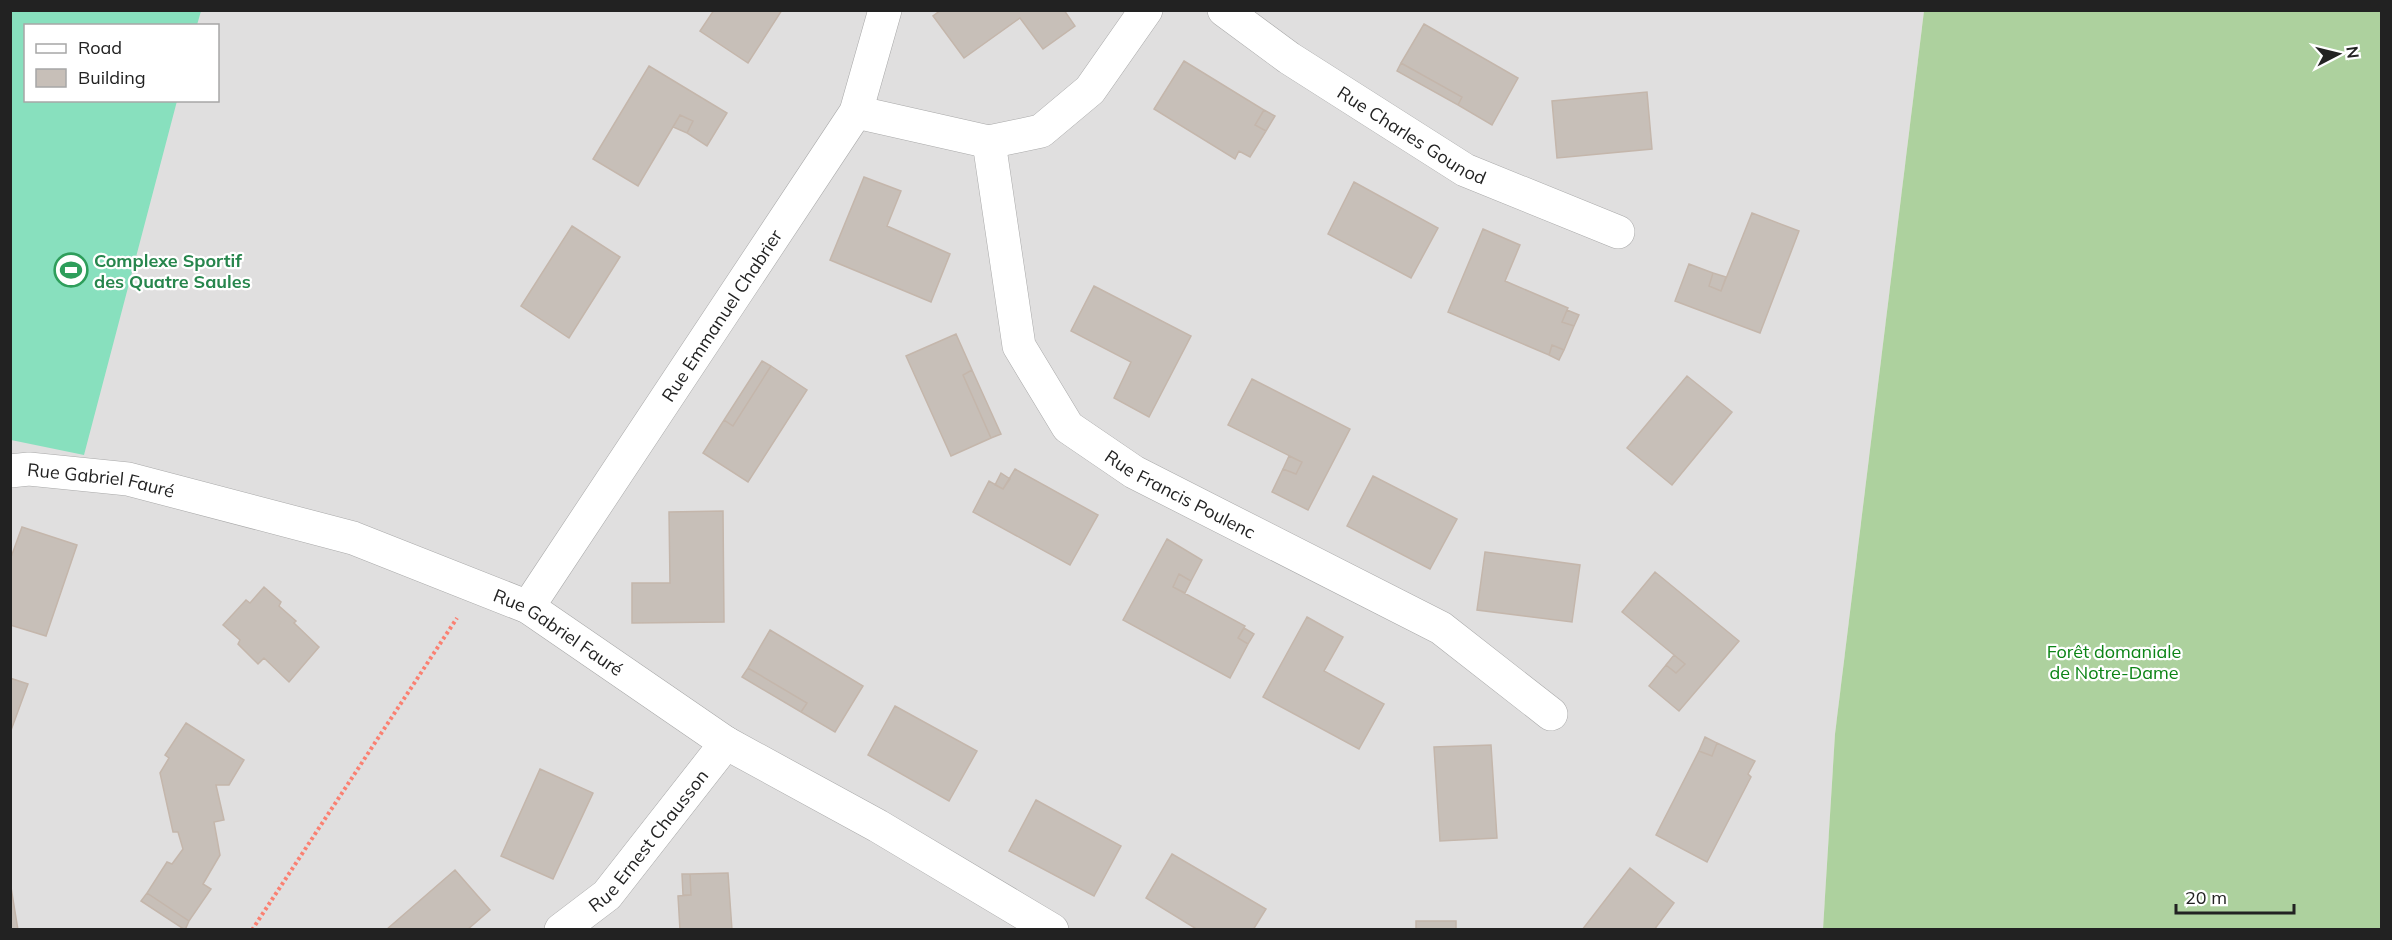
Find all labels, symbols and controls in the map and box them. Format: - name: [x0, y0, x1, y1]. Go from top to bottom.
- legend: [24, 24, 219, 102]
- north arrow: [2308, 24, 2368, 84]
- text: Road: [78, 36, 122, 59]
- text: N: [2342, 45, 2364, 59]
- text: Building: [78, 66, 146, 89]
- street label: Rue Charles Gounod: [1333, 80, 1490, 189]
- street label: Rue Emmanuel Chabrier: [656, 224, 787, 406]
- place label: Complexe Sportif des Quatre Saules: [94, 249, 251, 293]
- sports icon: Complexe Sportif des Quatre Saules: [53, 252, 89, 288]
- street label: Rue Francis Poulenc: [1101, 444, 1260, 543]
- street label: Rue Gabriel Fauré: [26, 457, 177, 502]
- street label: Rue Gabriel Fauré: [490, 583, 628, 681]
- park label: Forêt domaniale de Notre-Dame: [2047, 640, 2181, 684]
- street label: Rue Ernest Chausson: [584, 764, 713, 917]
- scale bar: [2176, 877, 2294, 915]
- text: 20 m: [2185, 886, 2227, 909]

